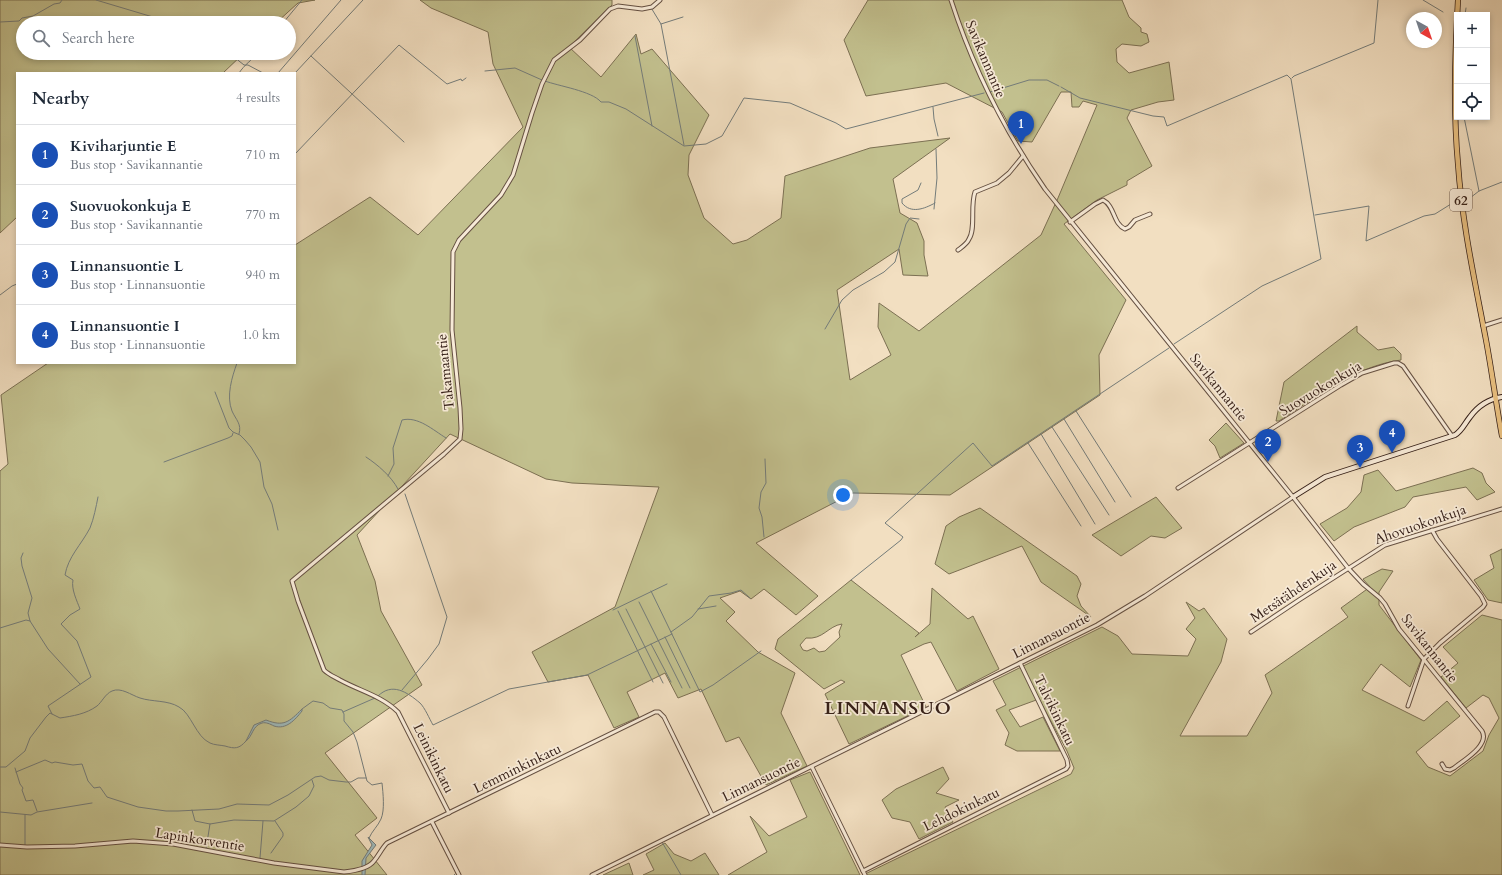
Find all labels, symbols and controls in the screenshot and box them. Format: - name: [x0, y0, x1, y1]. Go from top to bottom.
- north arrow: [1406, 12, 1442, 48]
- map controls: [1454, 12, 1490, 120]
- button: +: [1454, 12, 1490, 48]
- search box: [16, 16, 296, 60]
- street label: Savikannantie: [961, 18, 1010, 101]
- icon: search: [30, 27, 52, 49]
- text: Search here: [62, 28, 135, 48]
- button: −: [1454, 48, 1490, 84]
- button: locate: [1454, 84, 1490, 120]
- text: Nearby: [32, 87, 89, 110]
- text: 4 results: [236, 89, 280, 107]
- pin: 1: [1008, 111, 1034, 144]
- text: Kiviharjuntie E: [70, 136, 176, 156]
- text: 1: [42, 146, 48, 164]
- text: 710 m: [246, 146, 280, 164]
- text: Bus stop · Savikannantie: [70, 156, 203, 174]
- road number: 62: [1450, 189, 1472, 211]
- text: Suovuokonkuja E: [70, 196, 191, 216]
- text: 2: [42, 206, 48, 224]
- text: 770 m: [246, 206, 280, 224]
- text: Bus stop · Savikannantie: [70, 216, 203, 234]
- text: Linnansuontie L: [70, 256, 183, 276]
- text: 3: [42, 266, 48, 284]
- text: 940 m: [246, 266, 280, 284]
- text: Bus stop · Linnansuontie: [70, 276, 205, 294]
- text: Linnansuontie I: [70, 316, 179, 336]
- text: 4: [42, 326, 48, 344]
- text: 1.0 km: [242, 326, 280, 344]
- street label: Takamaantie: [432, 333, 459, 411]
- text: Bus stop · Linnansuontie: [70, 336, 205, 354]
- street label: Savikannantie: [1185, 349, 1252, 425]
- street label: Suovuokonkuja: [1276, 356, 1365, 420]
- pin: 4: [1379, 420, 1405, 453]
- pin: 2: [1255, 429, 1281, 462]
- pin: 3: [1347, 435, 1373, 468]
- your location: [833, 485, 853, 505]
- street label: Ahovuokonkuja: [1372, 500, 1469, 549]
- street label: Metsätähdenkuja: [1247, 556, 1340, 627]
- street label: Linnansuontie: [1009, 608, 1093, 663]
- street label: Savikannantie: [1397, 610, 1462, 687]
- street label: Talvikinkatu: [1029, 672, 1080, 749]
- district label: LINNANSUO: [824, 696, 952, 721]
- street label: Leinikinkatu: [408, 720, 459, 797]
- street label: Lemminkinkatu: [470, 739, 565, 798]
- street label: Linnansuontie: [719, 752, 804, 807]
- street label: Lehdokinkatu: [920, 783, 1003, 836]
- street label: Lapinkorventie: [154, 823, 246, 856]

